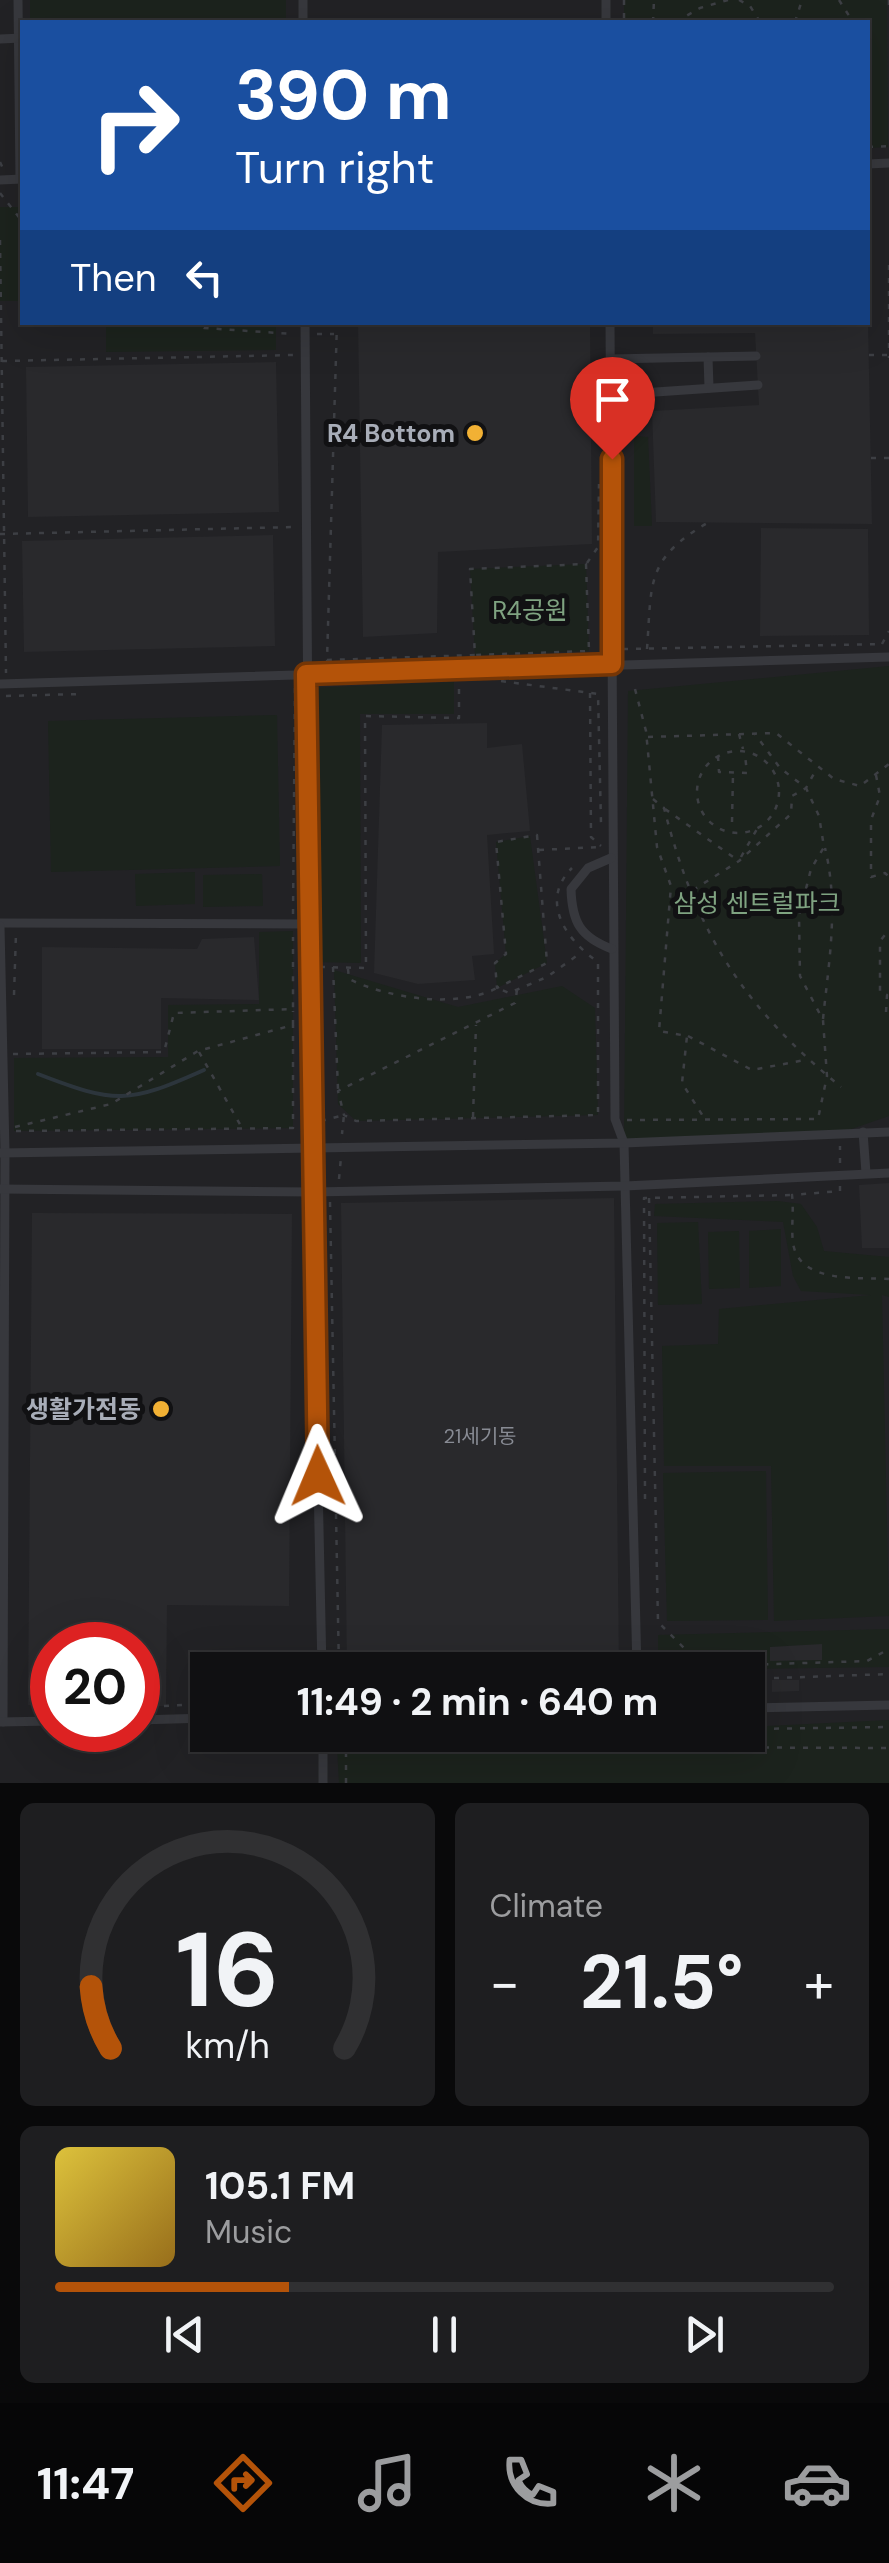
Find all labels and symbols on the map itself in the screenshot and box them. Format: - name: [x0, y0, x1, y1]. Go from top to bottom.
- pin: [570, 357, 655, 460]
- place label: R4 Bottom: [327, 417, 455, 450]
- marker: R4 Bottom: [464, 422, 486, 444]
- park label: R4공원: [492, 594, 568, 627]
- park label: 삼성 센트럴파크: [673, 887, 841, 920]
- place label: 생활가전동: [26, 1393, 141, 1426]
- marker: 생활가전동: [150, 1398, 172, 1420]
- house number: 21세기동: [444, 1423, 516, 1449]
- position arrow: [266, 1424, 370, 1528]
- speed limit sign: 20: [30, 1622, 160, 1752]

